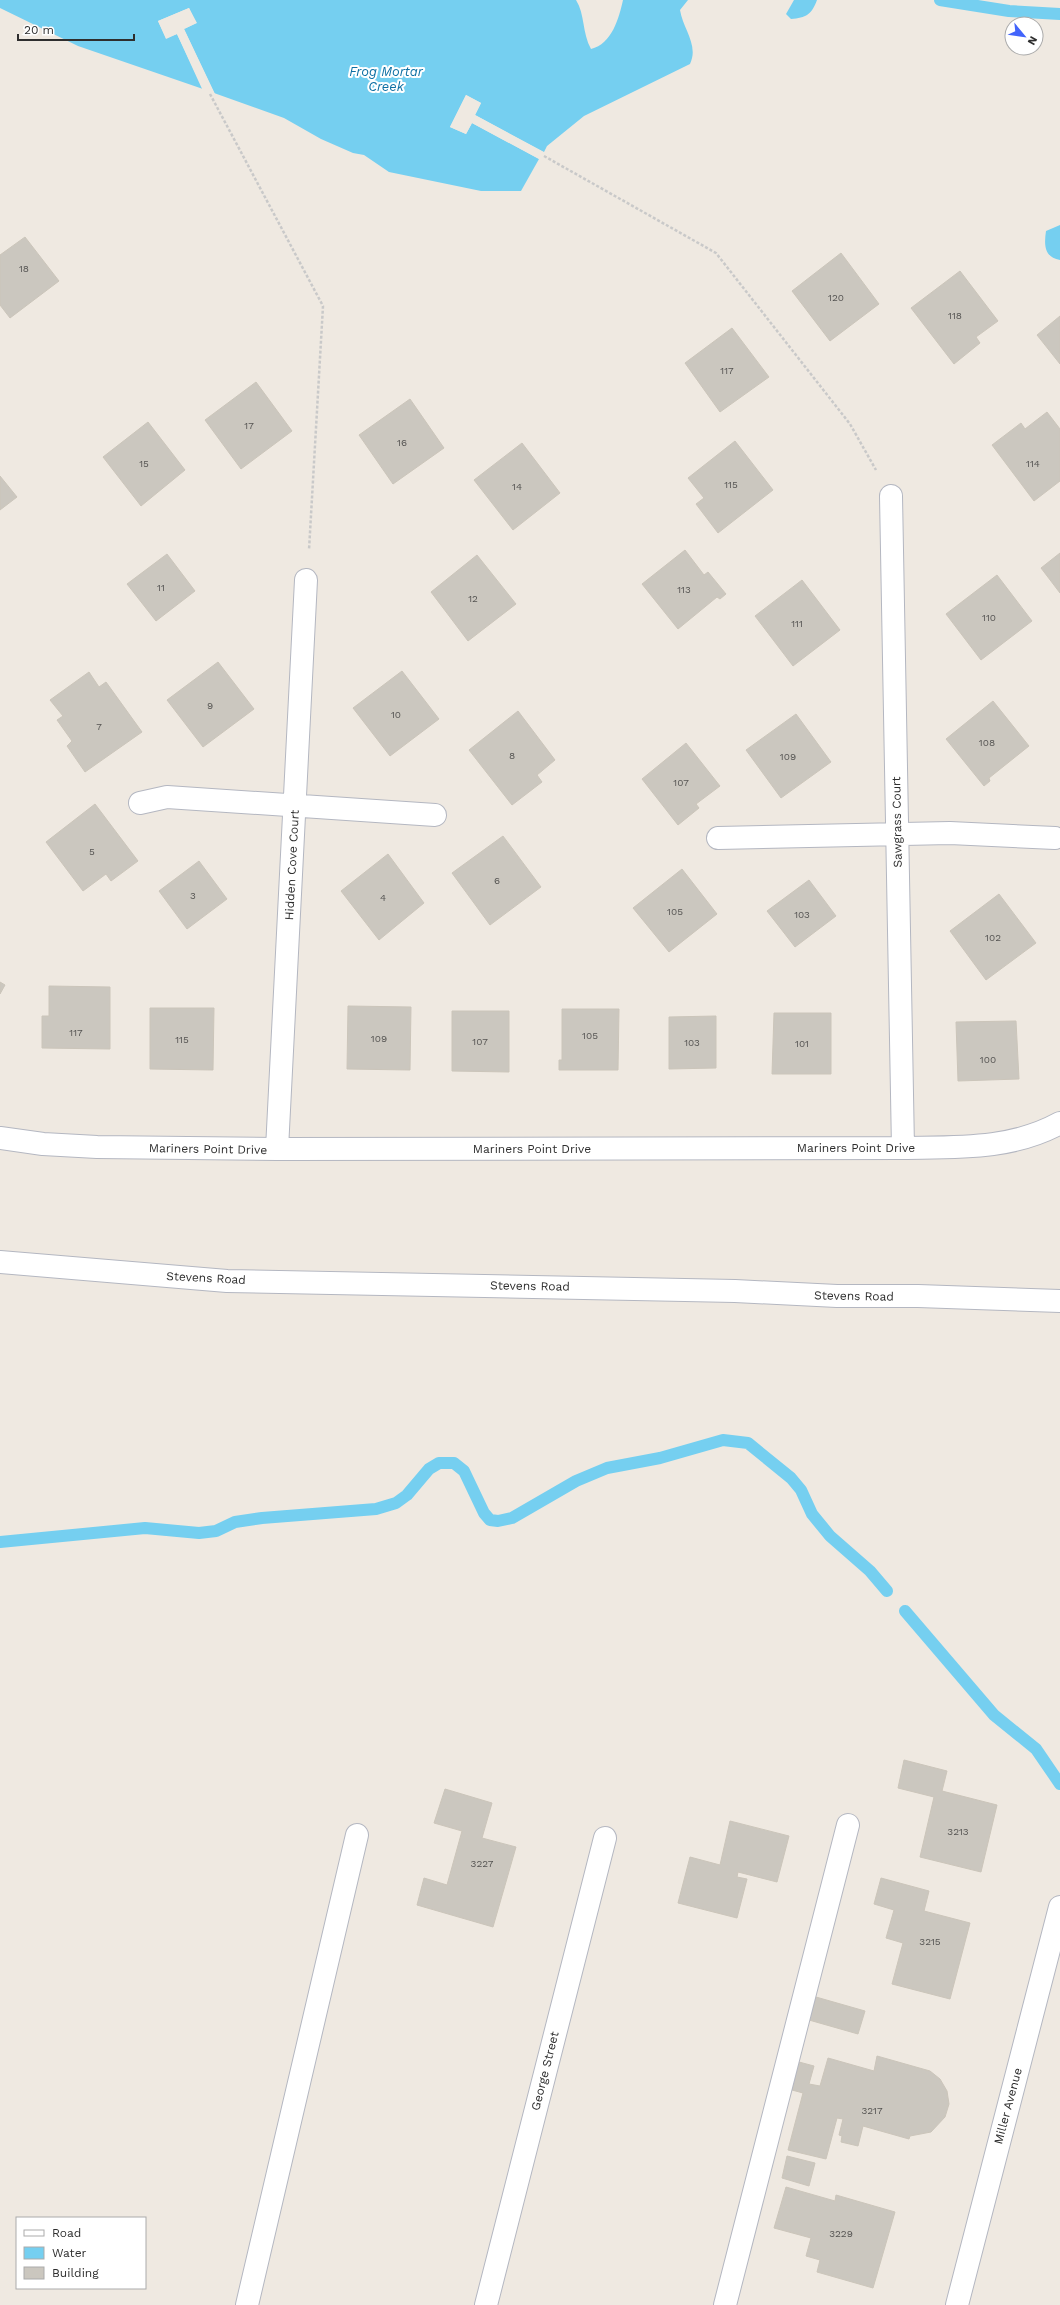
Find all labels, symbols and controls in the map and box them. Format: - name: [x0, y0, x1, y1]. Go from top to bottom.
- scale bar: [18, 16, 134, 42]
- north arrow: [1004, 16, 1044, 56]
- text: 20 m: [24, 23, 54, 37]
- text: N: [1025, 34, 1040, 47]
- water label: Frog Mortar Creek: [349, 64, 424, 94]
- house number: 18: [19, 263, 29, 274]
- house number: 120: [828, 292, 844, 303]
- house number: 118: [948, 310, 962, 321]
- house number: 117: [720, 365, 734, 376]
- house number: 17: [244, 420, 254, 431]
- house number: 16: [397, 437, 407, 448]
- house number: 15: [139, 458, 149, 469]
- house number: 114: [1026, 458, 1040, 469]
- house number: 115: [724, 479, 738, 490]
- house number: 14: [512, 481, 522, 492]
- house number: 11: [157, 582, 165, 593]
- house number: 113: [677, 584, 691, 595]
- house number: 12: [468, 593, 478, 604]
- house number: 110: [982, 612, 996, 623]
- house number: 111: [791, 618, 803, 629]
- house number: 9: [207, 700, 213, 711]
- house number: 10: [391, 709, 401, 720]
- house number: 7: [96, 721, 102, 732]
- house number: 108: [979, 737, 995, 748]
- house number: 8: [509, 750, 515, 761]
- house number: 109: [780, 751, 796, 762]
- street label: Sawgrass Court: [889, 776, 905, 868]
- house number: 107: [673, 777, 689, 788]
- street label: Hidden Cove Court: [282, 809, 302, 921]
- house number: 5: [89, 846, 95, 857]
- house number: 6: [494, 875, 500, 886]
- house number: 3: [190, 890, 196, 901]
- house number: 4: [380, 892, 386, 903]
- house number: 105: [667, 906, 683, 917]
- house number: 103: [794, 909, 810, 920]
- house number: 102: [985, 932, 1001, 943]
- house number: 117: [69, 1027, 83, 1038]
- house number: 105: [582, 1030, 598, 1041]
- house number: 109: [371, 1033, 387, 1044]
- house number: 115: [175, 1034, 189, 1045]
- house number: 107: [472, 1036, 488, 1047]
- house number: 103: [684, 1037, 700, 1048]
- house number: 101: [795, 1038, 809, 1049]
- house number: 100: [980, 1054, 996, 1065]
- street label: Mariners Point Drive: [149, 1141, 267, 1157]
- street label: Mariners Point Drive: [797, 1141, 915, 1155]
- street label: Mariners Point Drive: [473, 1142, 591, 1156]
- street label: Stevens Road: [166, 1269, 246, 1287]
- street label: Stevens Road: [490, 1278, 570, 1294]
- street label: Stevens Road: [814, 1288, 894, 1304]
- house number: 3213: [947, 1826, 969, 1837]
- house number: 3227: [471, 1858, 494, 1869]
- house number: 3215: [919, 1936, 941, 1947]
- street label: George Street: [528, 2030, 562, 2112]
- street label: Miller Avenue: [991, 2066, 1025, 2146]
- house number: 3217: [861, 2105, 883, 2116]
- legend: [16, 2217, 146, 2289]
- text: Road: [52, 2226, 81, 2240]
- house number: 3229: [829, 2228, 853, 2239]
- text: Water: [52, 2246, 87, 2260]
- text: Building: [52, 2266, 99, 2280]

